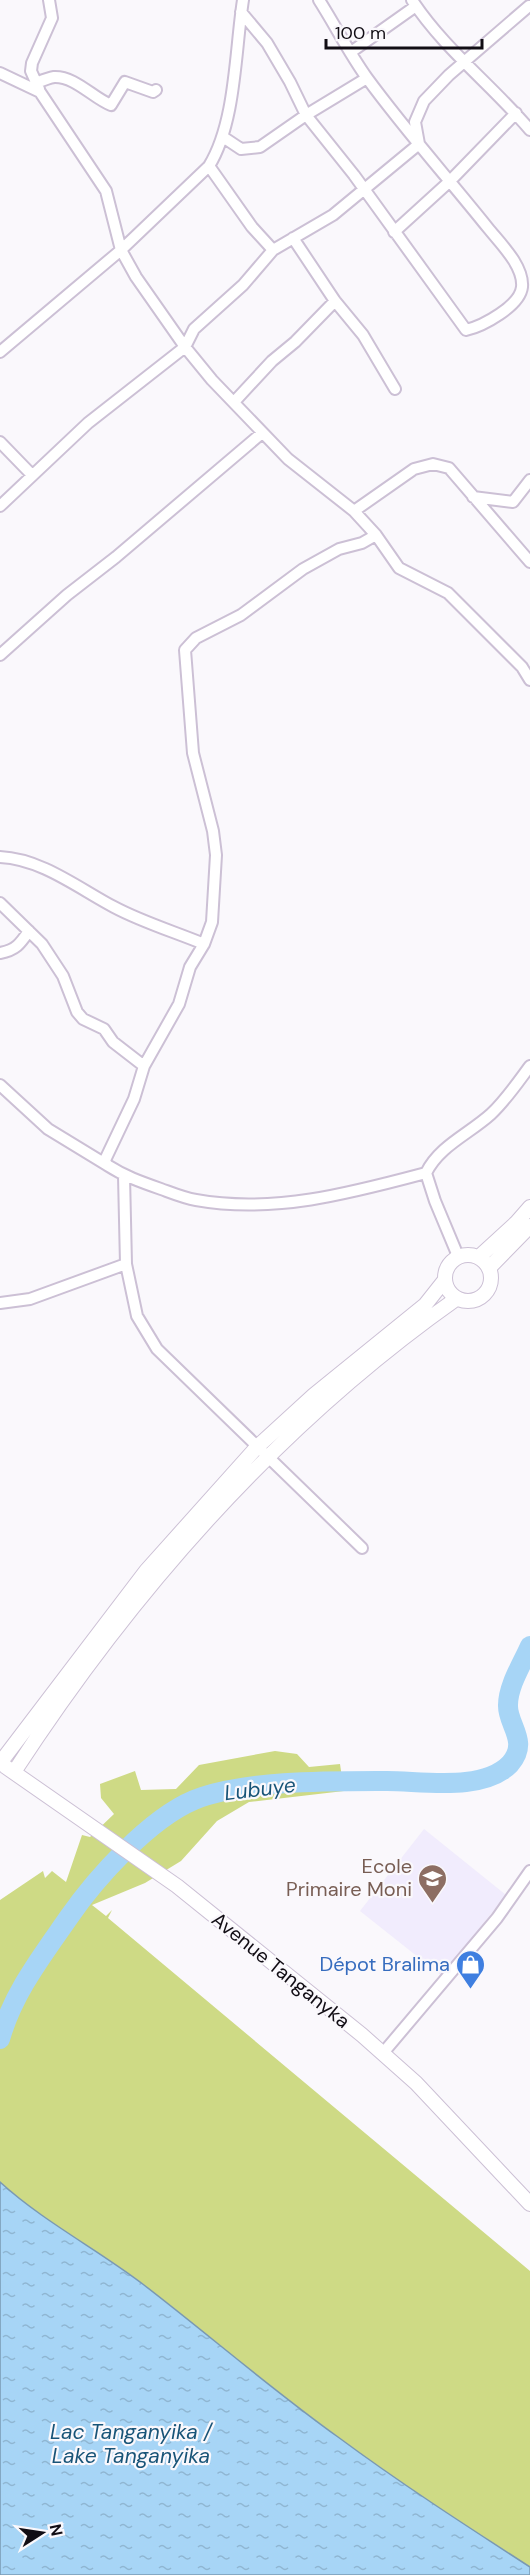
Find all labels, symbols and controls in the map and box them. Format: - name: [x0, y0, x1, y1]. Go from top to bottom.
- scale bar: [326, 12, 482, 50]
- text: 100 m: [335, 21, 386, 45]
- water label: Lubuye: [223, 1771, 297, 1807]
- place label: Ecole Primaire Moni: [286, 1853, 412, 1902]
- school or university icon: Ecole Primaire Moni: [417, 1862, 449, 1904]
- street label: Avenue Tanganyka: [207, 1906, 355, 2034]
- shop icon: Dépot Bralima: [455, 1948, 487, 1990]
- place label: Dépot Bralima: [319, 1951, 450, 1977]
- water label: Lac Tanganyika / Lake Tanganyika: [50, 2418, 214, 2470]
- north arrow: [12, 2503, 72, 2563]
- text: N: [45, 2522, 68, 2538]

